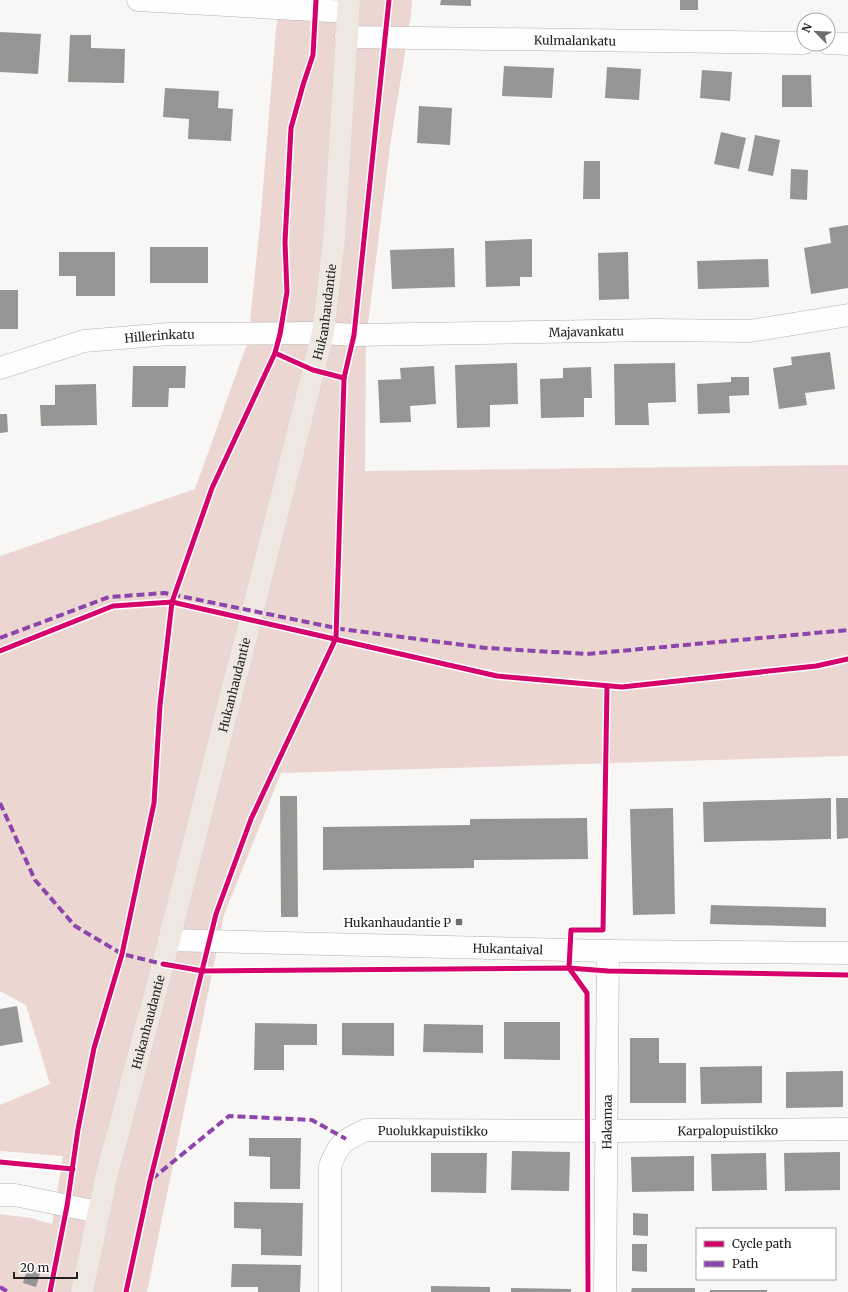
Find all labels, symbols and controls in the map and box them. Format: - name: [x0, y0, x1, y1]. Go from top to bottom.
- north arrow: [796, 12, 836, 52]
- text: N: [799, 21, 815, 35]
- street label: Kulmalankatu: [534, 32, 617, 48]
- street label: Hukanhaudantie: [309, 263, 339, 361]
- street label: Majavankatu: [549, 323, 625, 339]
- street label: Hillerinkatu: [124, 326, 195, 345]
- street label: Hukanhaudantie: [215, 636, 253, 734]
- place label: Hukanhaudantie P: [344, 915, 451, 930]
- marker: Hukanhaudantie P: [454, 917, 464, 927]
- street label: Hukantaival: [472, 940, 544, 957]
- street label: Hukanhaudantie: [128, 973, 167, 1071]
- street label: Hakamaa: [599, 1094, 614, 1150]
- street label: Karpalopuistikko: [677, 1122, 778, 1138]
- street label: Puolukkapuistikko: [378, 1123, 488, 1138]
- legend: [696, 1228, 836, 1280]
- text: Cycle path: [732, 1236, 792, 1251]
- scale bar: [14, 1254, 77, 1280]
- text: Path: [732, 1256, 758, 1271]
- text: 20 m: [20, 1260, 49, 1275]

